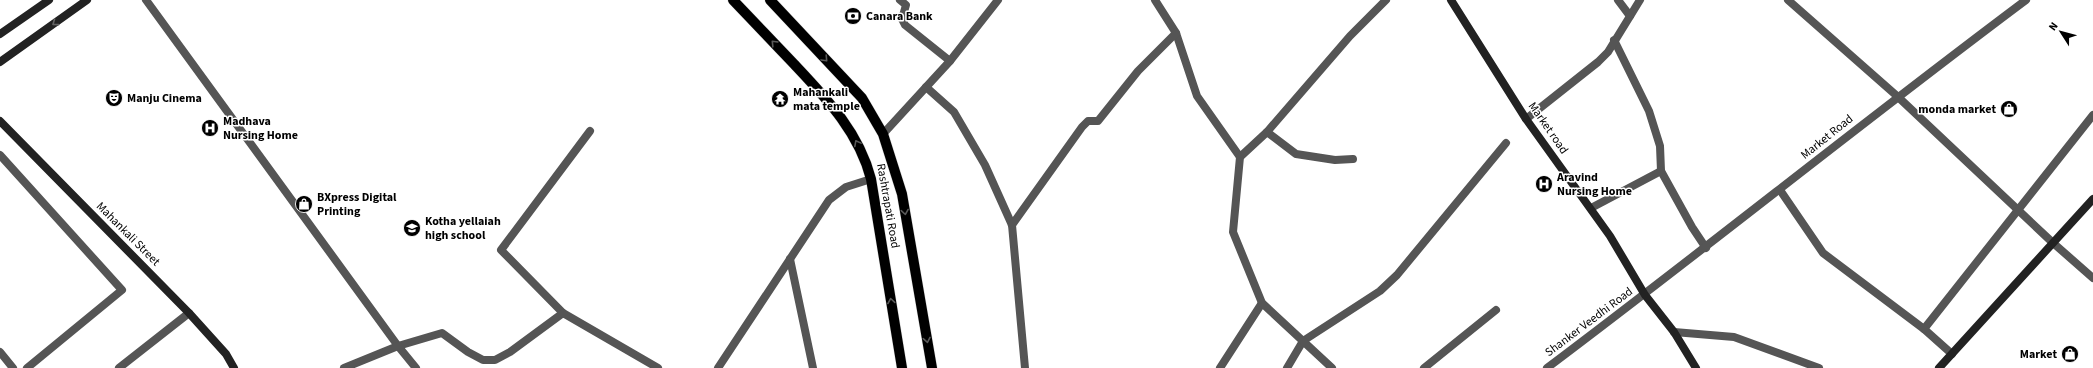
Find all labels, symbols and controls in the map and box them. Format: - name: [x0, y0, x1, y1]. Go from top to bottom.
- bank icon: Canara Bank: [843, 6, 863, 26]
- place label: Canara Bank: [866, 8, 933, 25]
- north arrow: [2041, 12, 2081, 52]
- one-way arrow: [53, 18, 60, 25]
- text: N: [2045, 19, 2062, 34]
- one-way arrow: [771, 40, 779, 48]
- one-way arrow: [821, 54, 828, 62]
- place label: Mahankali mata temple: [793, 84, 860, 115]
- theatre icon: Manju Cinema: [104, 88, 124, 108]
- temple icon: Mahankali mata temple: [770, 89, 790, 109]
- place label: Manju Cinema: [127, 90, 202, 107]
- street label: Market road: [1524, 99, 1572, 157]
- shop icon: monda market: [1999, 99, 2019, 119]
- place label: monda market: [1918, 101, 1996, 118]
- street label: Market Road: [1797, 111, 1857, 163]
- place label: Madhava Nursing Home: [223, 113, 298, 144]
- hospital icon: Madhava Nursing Home: [200, 118, 220, 138]
- one-way arrow: [854, 140, 862, 147]
- street label: Rashtrapati Road: [872, 162, 904, 250]
- place label: Aravind Nursing Home: [1556, 169, 1632, 200]
- hospital icon: Aravind Nursing Home: [1534, 174, 1554, 194]
- place label: BXpress Digital Printing: [317, 189, 397, 220]
- shop icon: BXpress Digital Printing: [294, 194, 314, 214]
- street label: Mahankali Street: [92, 198, 164, 270]
- one-way arrow: [900, 209, 909, 215]
- place label: Kotha yellaiah high school: [425, 213, 501, 244]
- school or university icon: Kotha yellaiah high school: [402, 218, 422, 238]
- street label: Shanker Veedhi Road: [1542, 283, 1636, 361]
- one-way arrow: [887, 298, 896, 304]
- one-way arrow: [922, 337, 930, 344]
- shop icon: Market: [2060, 344, 2080, 364]
- place label: Market: [2020, 346, 2057, 363]

